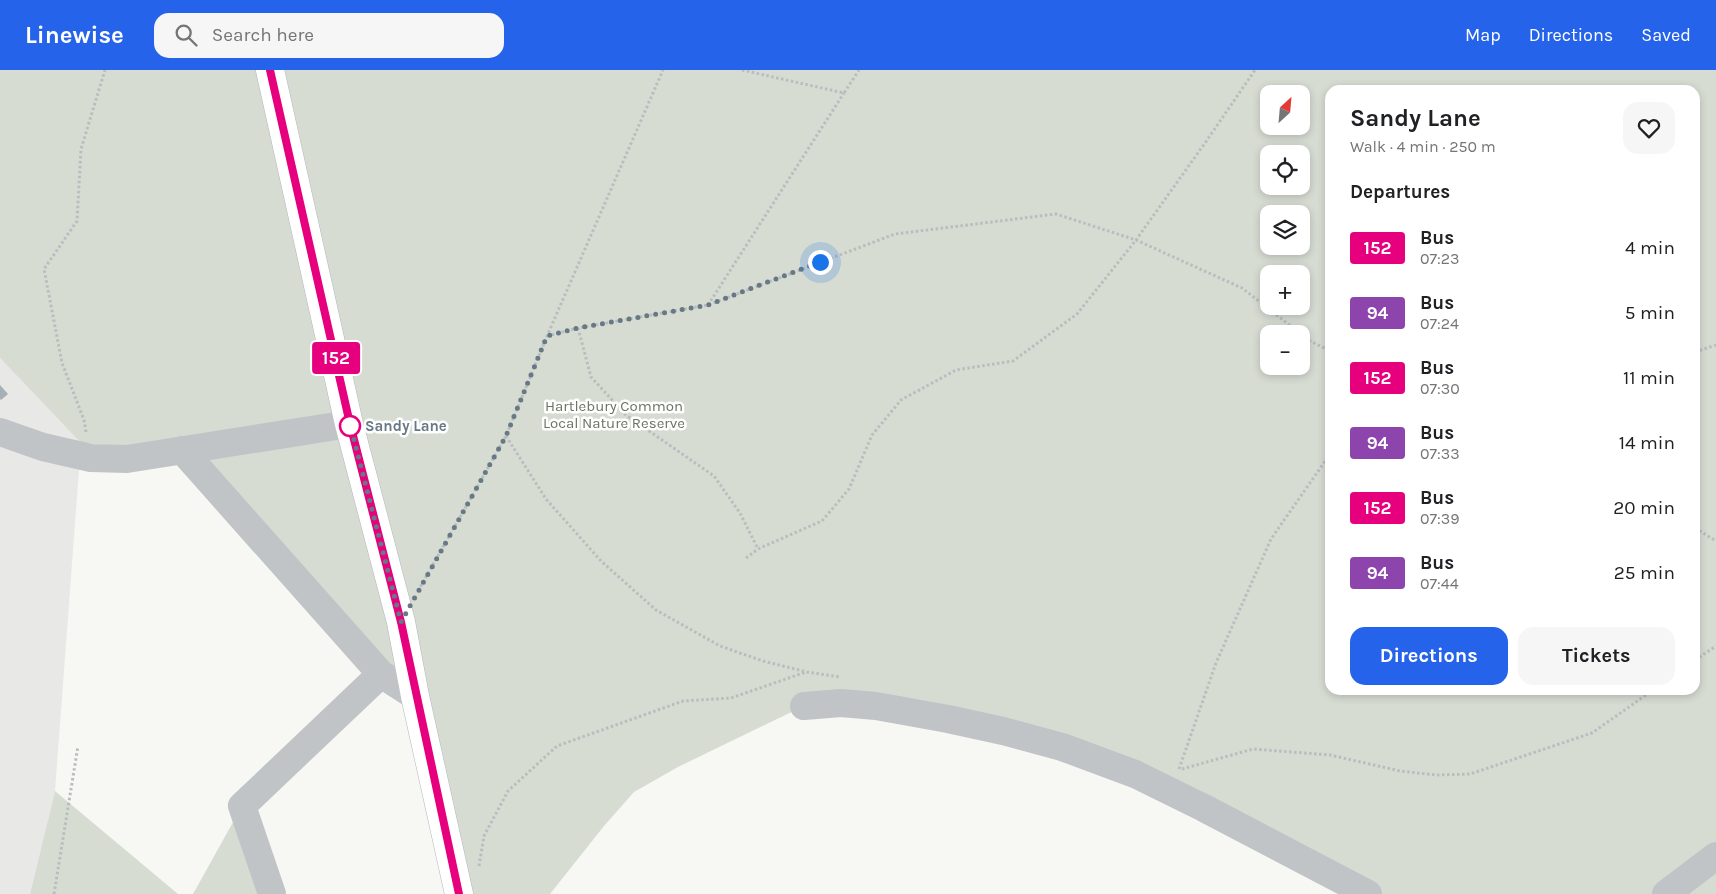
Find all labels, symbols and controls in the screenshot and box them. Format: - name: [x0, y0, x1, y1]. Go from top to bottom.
- search box: [154, 13, 504, 58]
- text: Linewise: [25, 21, 124, 49]
- icon: search: [172, 21, 200, 49]
- text: Search here: [212, 24, 314, 46]
- text: Map: [1465, 24, 1501, 46]
- text: Directions: [1529, 24, 1613, 46]
- text: Saved: [1641, 24, 1691, 46]
- north arrow: [1260, 85, 1310, 135]
- map controls: [1260, 85, 1310, 375]
- button: heart: [1623, 102, 1675, 154]
- text: Sandy Lane: [1350, 104, 1481, 132]
- text: Walk · 4 min · 250 m: [1350, 137, 1496, 156]
- button: locate: [1260, 145, 1310, 195]
- text: Departures: [1350, 181, 1450, 203]
- button: layers: [1260, 205, 1310, 255]
- text: Bus: [1420, 227, 1454, 249]
- text: 152: [1364, 237, 1391, 259]
- text: 4 min: [1625, 237, 1675, 259]
- text: 07:23: [1420, 249, 1459, 268]
- your location: [808, 250, 833, 275]
- button: +: [1260, 265, 1310, 315]
- text: Bus: [1420, 292, 1454, 314]
- text: 94: [1367, 302, 1388, 324]
- text: 5 min: [1625, 302, 1675, 324]
- text: 07:24: [1420, 314, 1459, 333]
- button: −: [1260, 325, 1310, 375]
- line badge: 152: [307, 342, 365, 374]
- text: 152: [322, 347, 350, 369]
- text: Bus: [1420, 357, 1454, 379]
- text: 152: [1364, 367, 1391, 389]
- text: 11 min: [1623, 367, 1675, 389]
- text: 07:30: [1420, 379, 1460, 398]
- park label: Hartlebury Common Local Nature Reserve: [543, 397, 685, 432]
- marker: Sandy Lane: [339, 415, 361, 437]
- place label: Sandy Lane: [365, 417, 447, 435]
- text: Bus: [1420, 422, 1454, 444]
- text: 94: [1367, 432, 1388, 454]
- text: 14 min: [1619, 432, 1675, 454]
- text: 07:33: [1420, 444, 1460, 463]
- text: Bus: [1420, 487, 1454, 509]
- text: 152: [1364, 497, 1391, 519]
- text: 20 min: [1613, 497, 1675, 519]
- text: 07:39: [1420, 509, 1459, 528]
- text: Bus: [1420, 552, 1454, 574]
- text: 94: [1367, 562, 1388, 584]
- text: 25 min: [1614, 562, 1675, 584]
- text: 07:44: [1420, 574, 1459, 593]
- button: Directions: [1350, 627, 1508, 685]
- button: Tickets: [1518, 627, 1675, 685]

